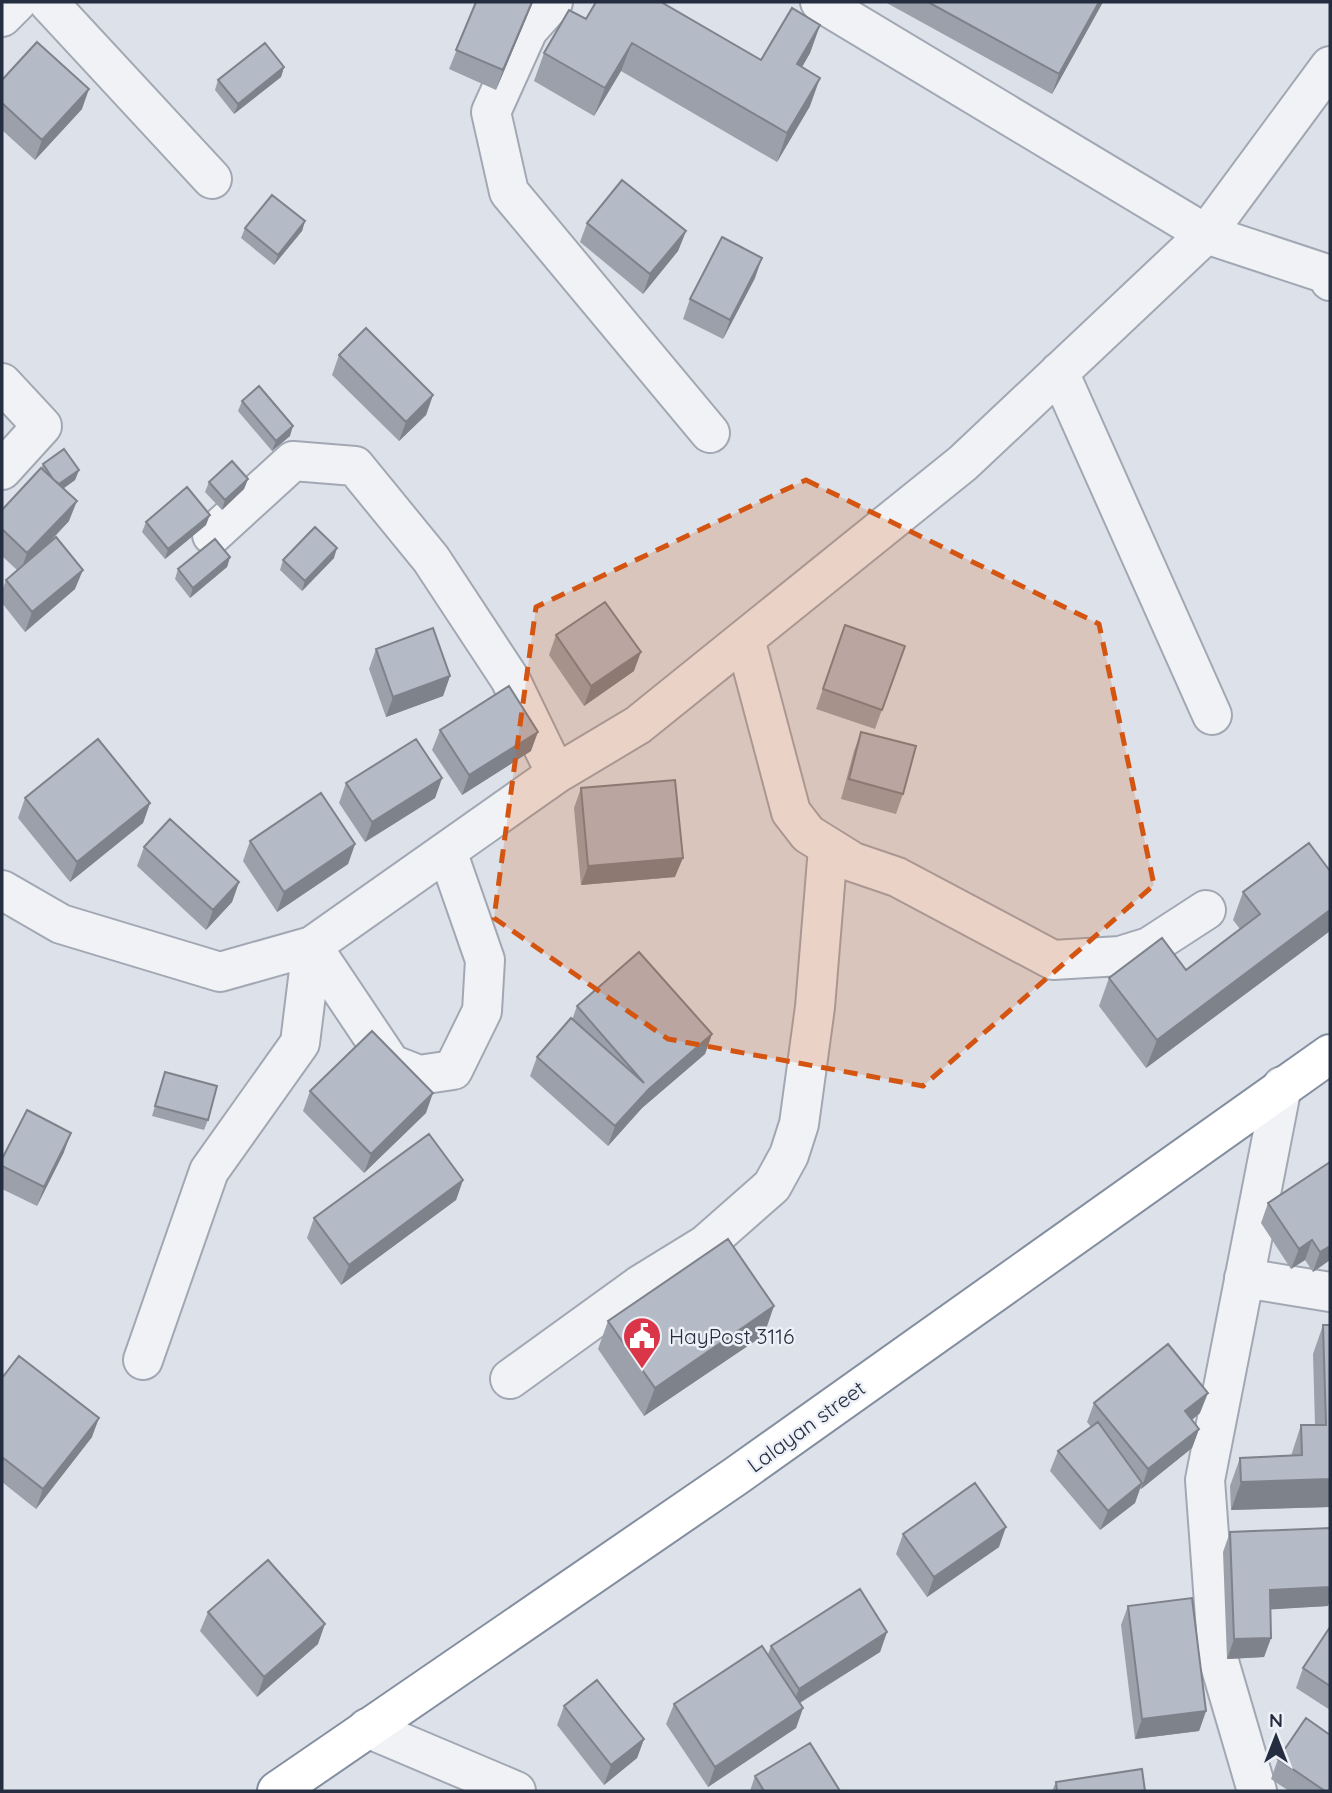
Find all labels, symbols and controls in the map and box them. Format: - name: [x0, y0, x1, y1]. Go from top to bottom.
- public building icon: HayPost 3116: [621, 1315, 663, 1370]
- place label: HayPost 3116: [669, 1323, 794, 1349]
- street label: Lalayan street: [742, 1375, 870, 1477]
- north arrow: [1241, 1702, 1311, 1772]
- text: N: [1269, 1708, 1283, 1732]

